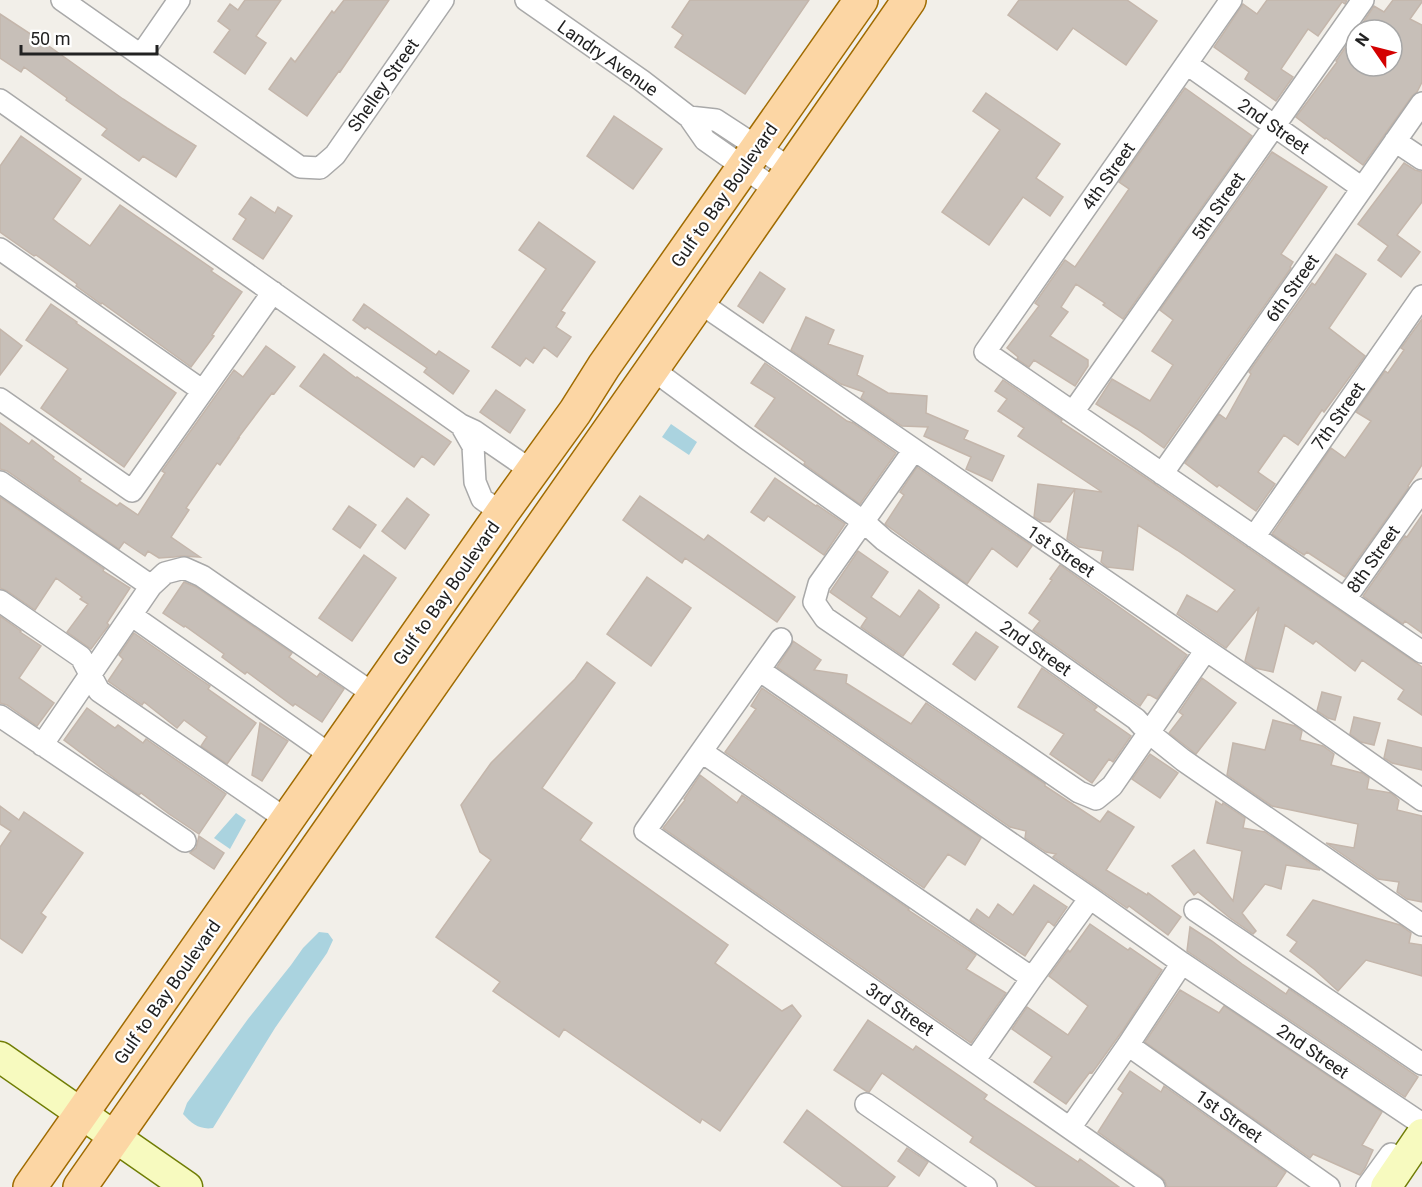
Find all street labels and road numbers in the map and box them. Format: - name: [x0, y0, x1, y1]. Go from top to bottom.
- street label: Landry Avenue: [554, 16, 662, 100]
- street label: Shelley Street: [343, 34, 423, 136]
- street label: 2nd Street: [1234, 94, 1314, 158]
- street label: Gulf to Bay Boulevard: [666, 119, 782, 271]
- street label: 4th Street: [1077, 138, 1139, 214]
- street label: 5th Street: [1187, 168, 1249, 244]
- street label: 6th Street: [1261, 250, 1323, 326]
- street label: 7th Street: [1307, 378, 1369, 454]
- street label: Gulf to Bay Boulevard: [388, 517, 504, 669]
- street label: 1st Street: [1023, 521, 1099, 581]
- street label: 8th Street: [1342, 521, 1404, 597]
- street label: 2nd Street: [996, 616, 1076, 680]
- street label: Gulf to Bay Boulevard: [109, 916, 225, 1068]
- street label: 3rd Street: [862, 978, 938, 1040]
- street label: 2nd Street: [1273, 1019, 1353, 1083]
- street label: 1st Street: [1191, 1085, 1267, 1147]

